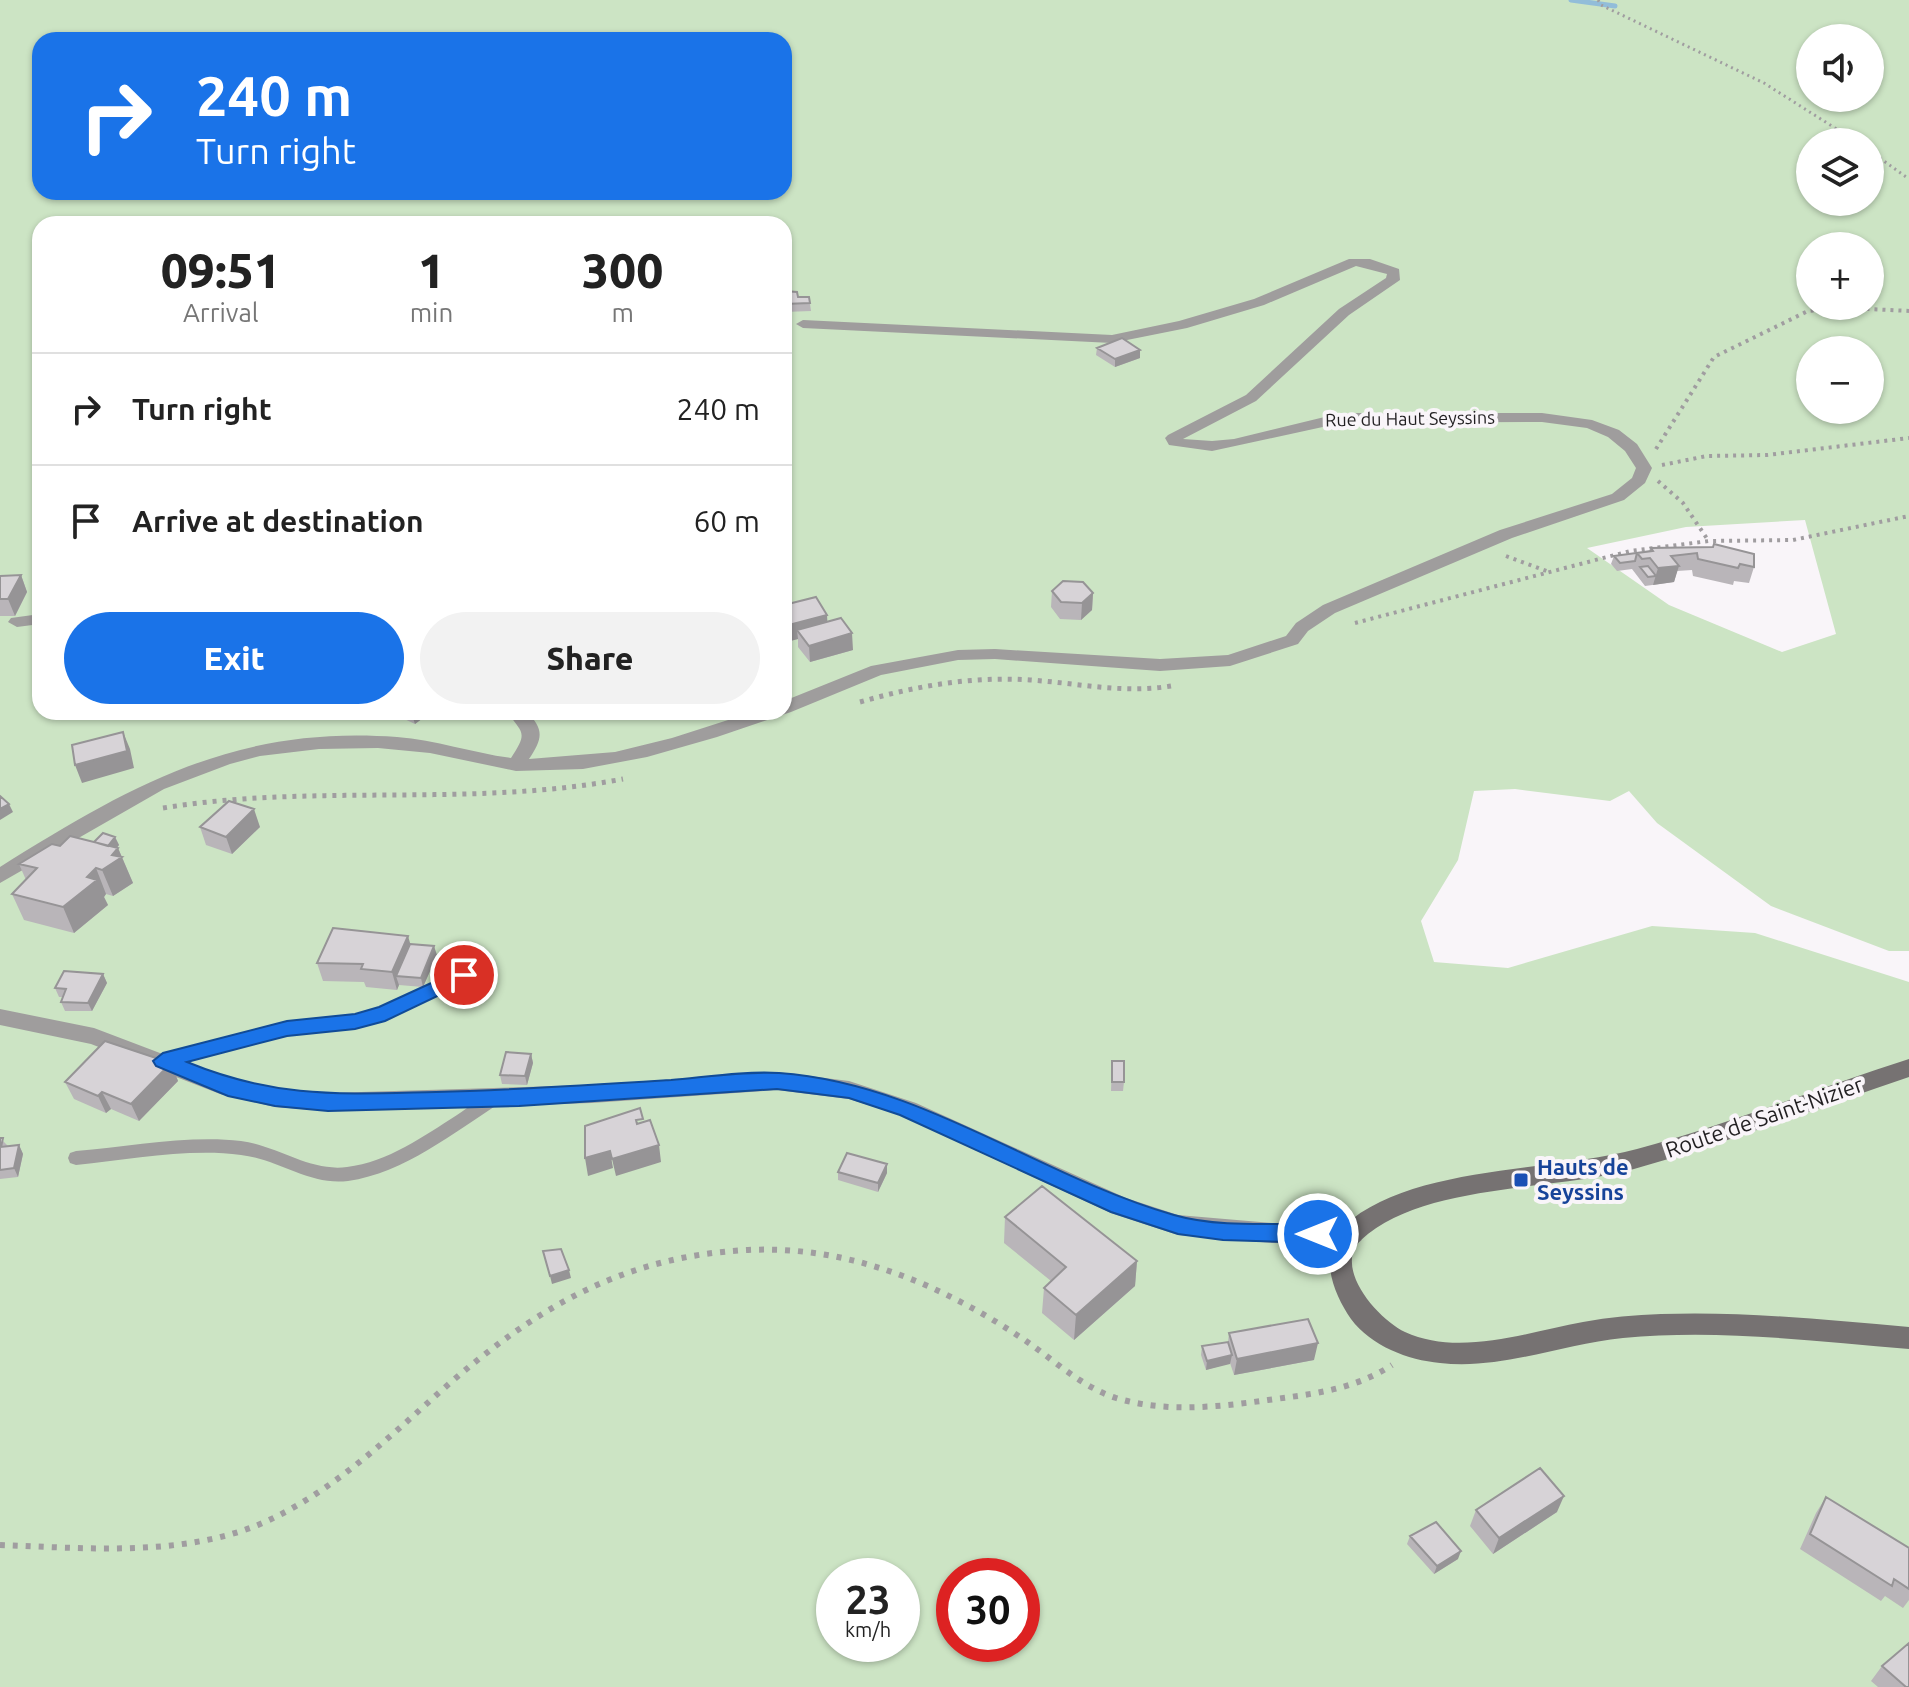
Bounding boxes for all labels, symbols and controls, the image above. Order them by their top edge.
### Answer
map controls [1796,24,1884,424]
button: sound [1796,24,1884,112]
icon: right [64,64,168,168]
text: 240 m [196,64,352,127]
button: layers [1796,128,1884,216]
text: Turn right [196,130,356,171]
button: + [1796,232,1884,320]
text: 09:51 [161,243,281,297]
text: 1 [418,243,445,297]
text: 300 [582,243,663,297]
text: Arrival [183,298,259,327]
text: min [410,298,453,327]
text: m [611,298,634,327]
button: − [1796,336,1884,424]
icon: right [64,387,108,431]
text: Turn right [132,392,272,426]
text: 240 m [676,392,760,426]
street label: Rue du Haut Seyssins [1325,407,1495,429]
icon: arrive [64,499,108,543]
text: Arrive at destination [132,504,424,538]
text: 60 m [693,504,760,538]
button: Exit [64,612,404,704]
button: Share [420,612,760,704]
pin [430,941,498,1009]
icon: arrive [442,953,486,997]
street label: Route de Saint-Nizier [1662,1071,1866,1162]
place label: Hauts de Seyssins [1537,1154,1629,1204]
marker: Hauts de Seyssins [1512,1171,1530,1189]
position arrow [1276,1192,1360,1276]
speed limit sign: 30 [936,1558,1040,1662]
text: 23 [845,1577,891,1622]
text: km/h [845,1618,891,1641]

